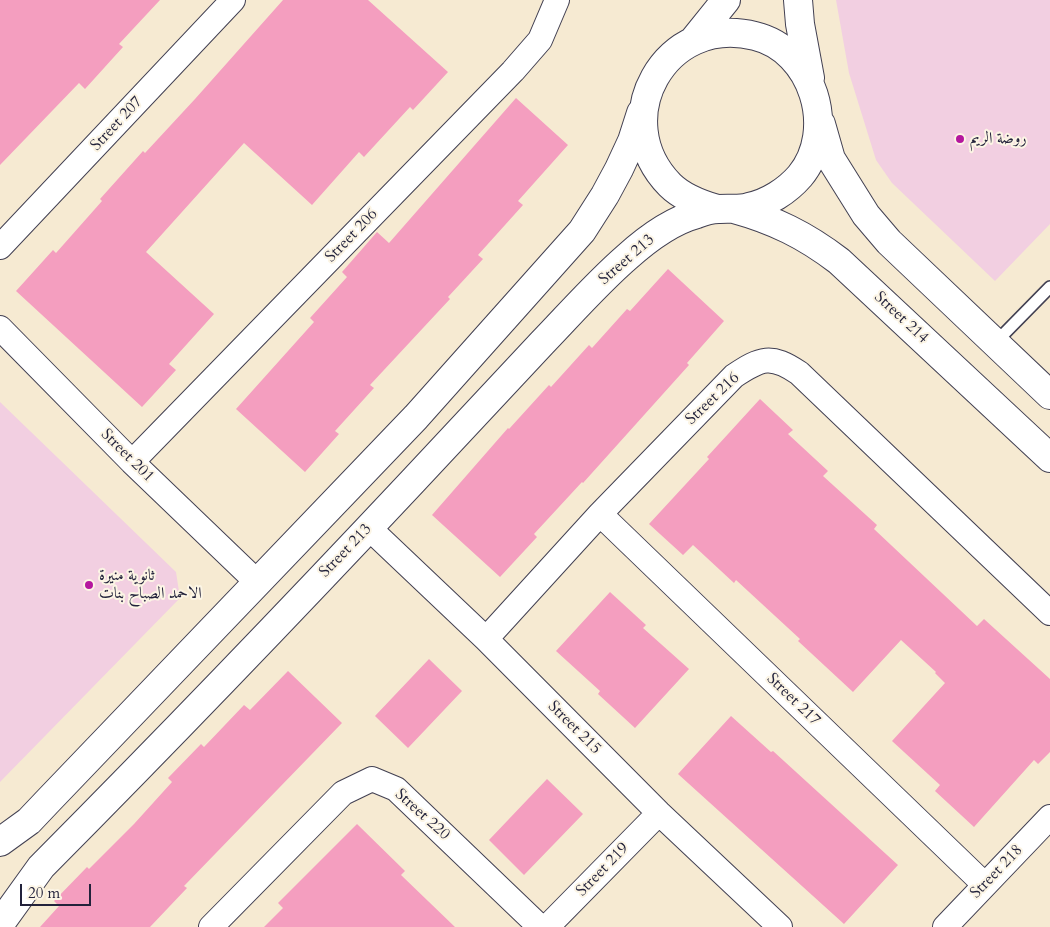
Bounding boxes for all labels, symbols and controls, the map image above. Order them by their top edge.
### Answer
street label: Street 207 [87,93,147,155]
place label: روضة الريم [970,129,1027,149]
marker: روضة الريم [954,133,966,145]
street label: Street 206 [322,205,382,267]
street label: Street 213 [595,231,659,289]
street label: Street 214 [870,288,932,348]
street label: Street 216 [682,369,744,429]
street label: Street 201 [96,425,158,487]
street label: Street 213 [316,520,376,582]
place label: ثانوية منيرة الاحمد الصباح بنات [99,566,202,604]
marker: ثانوية منيرة الاحمد الصباح بنات [83,579,95,591]
street label: Street 217 [762,670,824,730]
street label: Street 215 [543,697,605,759]
street label: Street 220 [391,785,453,845]
street label: Street 219 [573,839,633,901]
street label: Street 218 [967,841,1027,903]
scale bar [22,874,94,906]
text: 20 m [28,883,60,903]

